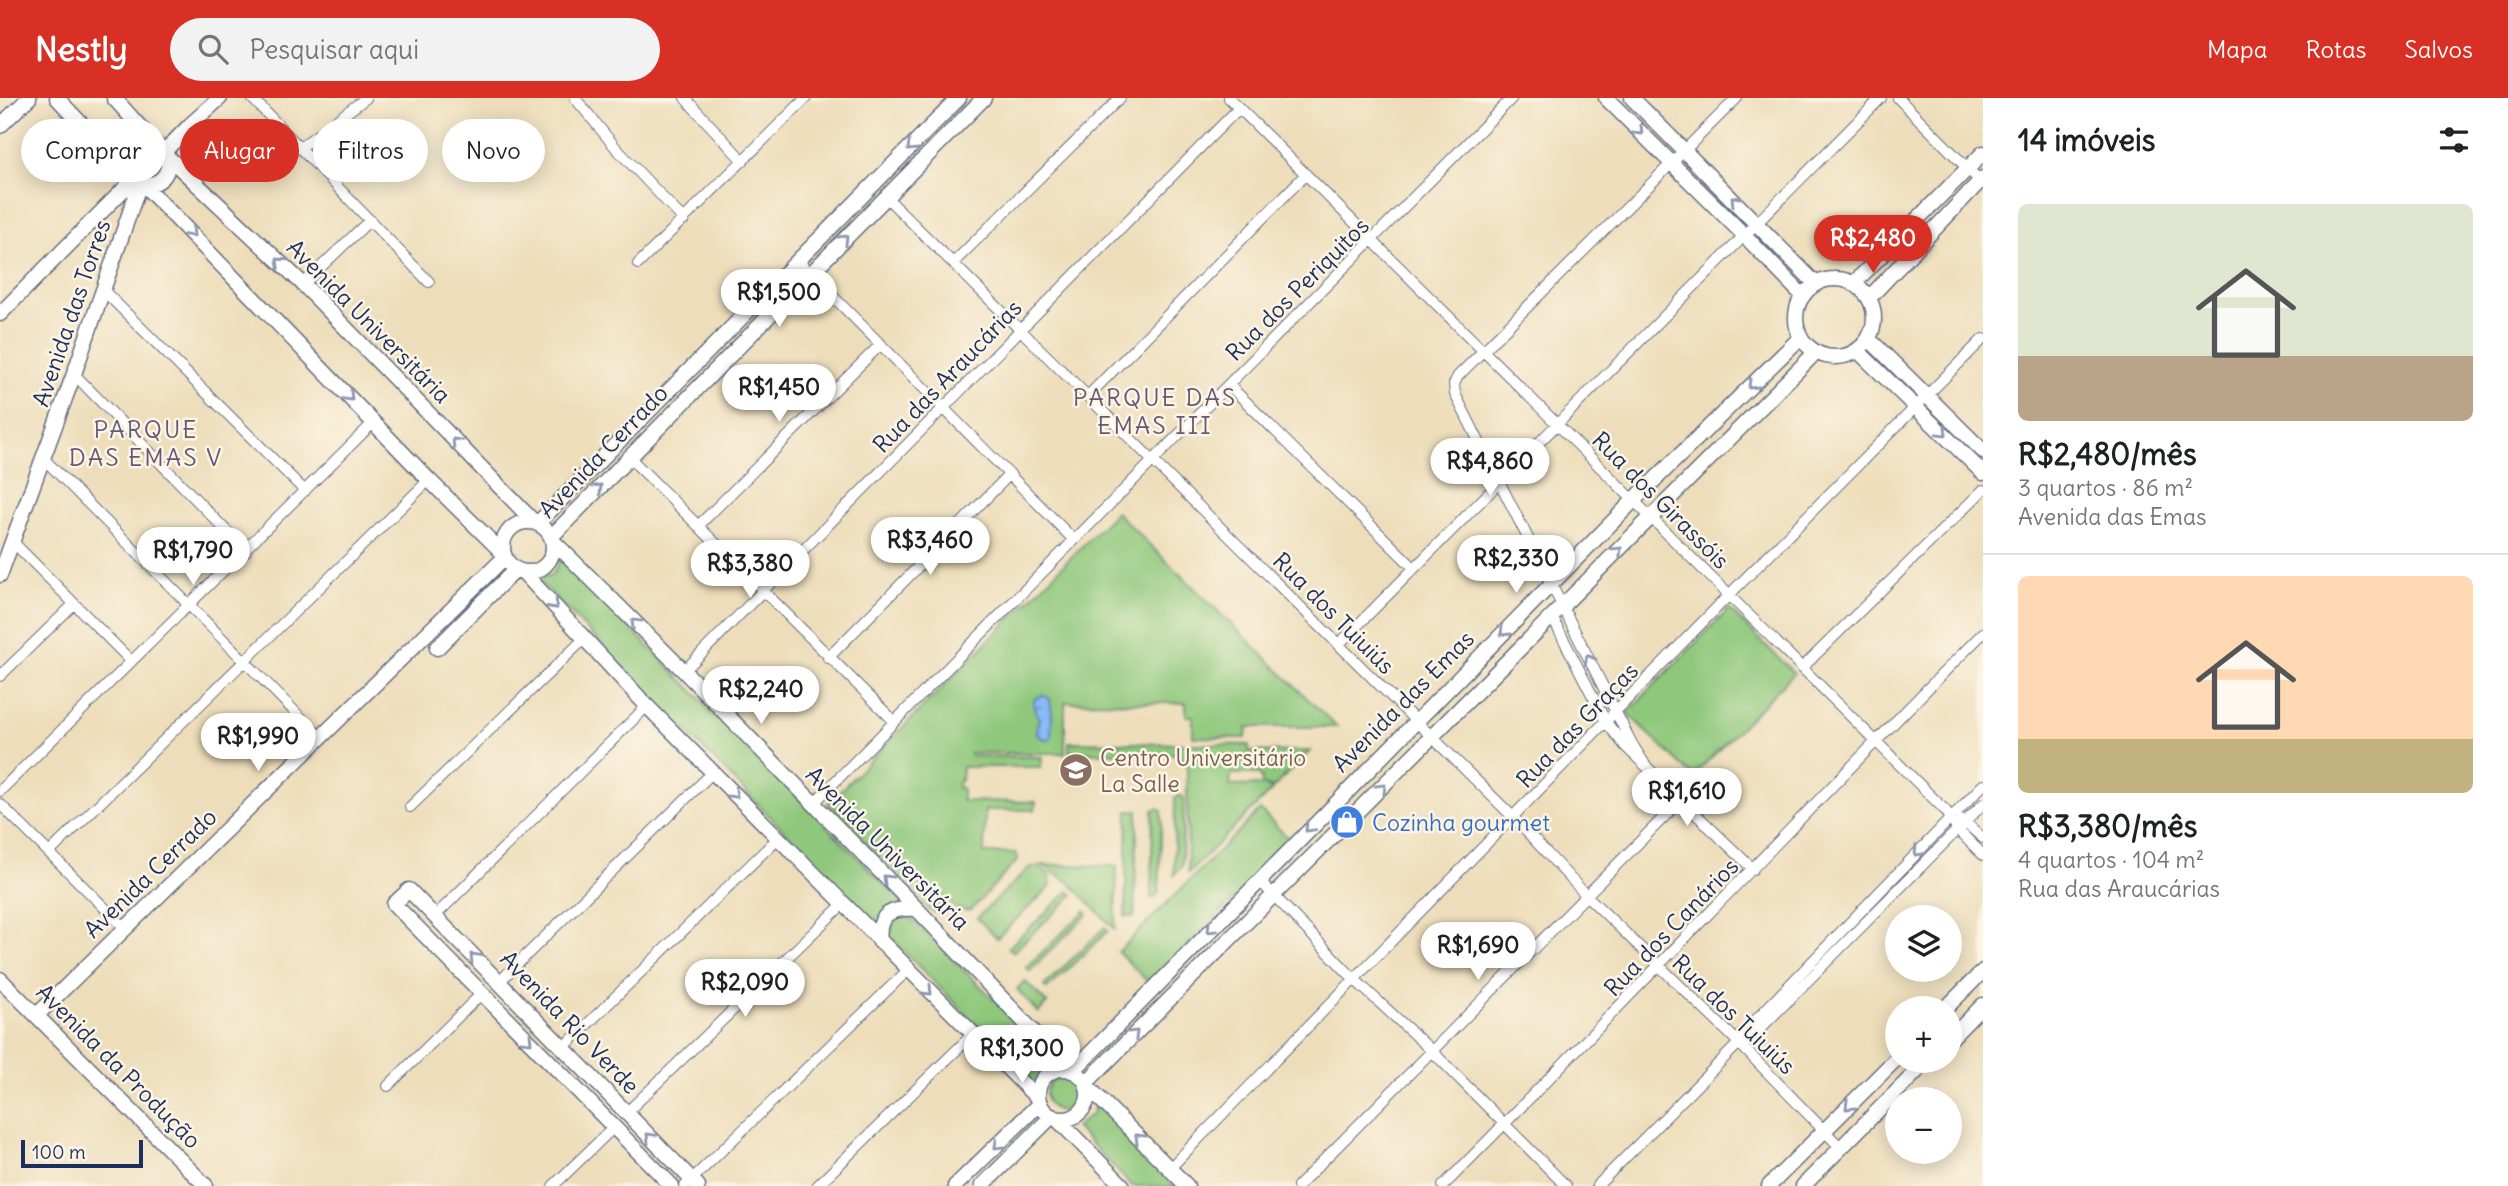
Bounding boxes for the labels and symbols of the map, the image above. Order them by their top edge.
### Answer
one-way arrow [1630,122,1643,135]
one-way arrow [906,138,919,151]
one-way arrow [1730,195,1743,208]
street label: Rua dos Periquitos [1219,211,1375,367]
street label: Avenida das Torres [25,216,117,410]
pin: R$2,480 [1808,216,1938,275]
one-way arrow [182,225,195,238]
street label: Avenida Universitária [281,233,457,409]
one-way arrow [836,235,848,247]
one-way arrow [275,258,288,270]
pin: R$1,500 [714,270,844,329]
street label: Rua das Araucárias [866,293,1028,459]
pin: R$1,450 [714,364,844,424]
one-way arrow [1747,376,1760,389]
street label: Avenida Cerrado [532,378,674,524]
district label: PARQUE DAS EMAS III [1073,382,1237,440]
one-way arrow [340,389,353,402]
district label: PARQUE DAS EMAS V [69,414,223,472]
one-way arrow [1934,424,1947,437]
street label: Rua dos Girassóis [1586,425,1736,575]
one-way arrow [452,437,465,450]
pin: R$4,860 [1425,438,1555,498]
one-way arrow [589,483,602,496]
pin: R$3,460 [865,518,995,577]
pin: R$1,790 [128,528,258,587]
pin: R$2,330 [1451,536,1581,595]
pin: R$3,380 [685,540,815,600]
street label: Rua dos Tuiuiús [1267,546,1401,680]
one-way arrow [1610,546,1623,559]
one-way arrow [545,597,558,610]
one-way arrow [631,619,643,631]
one-way arrow [1499,623,1512,636]
street label: Avenida das Emas [1326,624,1480,778]
one-way arrow [1584,653,1597,666]
street label: Rua das Graças [1510,656,1644,794]
pin: R$2,240 [696,666,826,726]
pin: R$1,990 [193,714,323,773]
place label: Centro Universitário La Salle [1100,743,1306,798]
school or university icon: Centro Universitário La Salle [1057,751,1095,789]
street label: Avenida Universitária [800,760,976,936]
pin: R$1,610 [1622,768,1752,828]
one-way arrow [1374,783,1387,796]
one-way arrow [726,785,739,798]
street label: Avenida Cerrado [77,802,223,944]
shop icon: Cozinha gourmet [1328,803,1366,841]
place label: Cozinha gourmet [1372,808,1550,837]
one-way arrow [1305,820,1318,833]
one-way arrow [1914,843,1927,856]
street label: Rua dos Canários [1598,852,1744,1002]
one-way arrow [882,874,895,887]
one-way arrow [1207,921,1220,934]
pin: R$1,690 [1413,922,1543,982]
street label: Avenida Rio Verde [494,944,646,1100]
street label: Rua dos Tuiuiús [1666,948,1802,1080]
one-way arrow [470,952,483,965]
pin: R$2,090 [680,960,810,1019]
street label: Avenida da Produção [31,978,207,1154]
one-way arrow [920,982,933,995]
pin: R$1,300 [957,1026,1087,1085]
one-way arrow [1125,1030,1138,1043]
one-way arrow [520,1032,533,1045]
one-way arrow [1844,1098,1857,1111]
one-way arrow [646,1132,659,1145]
one-way arrow [1134,1133,1147,1146]
one-way arrow [993,1136,1006,1149]
scale bar [21,1137,144,1169]

